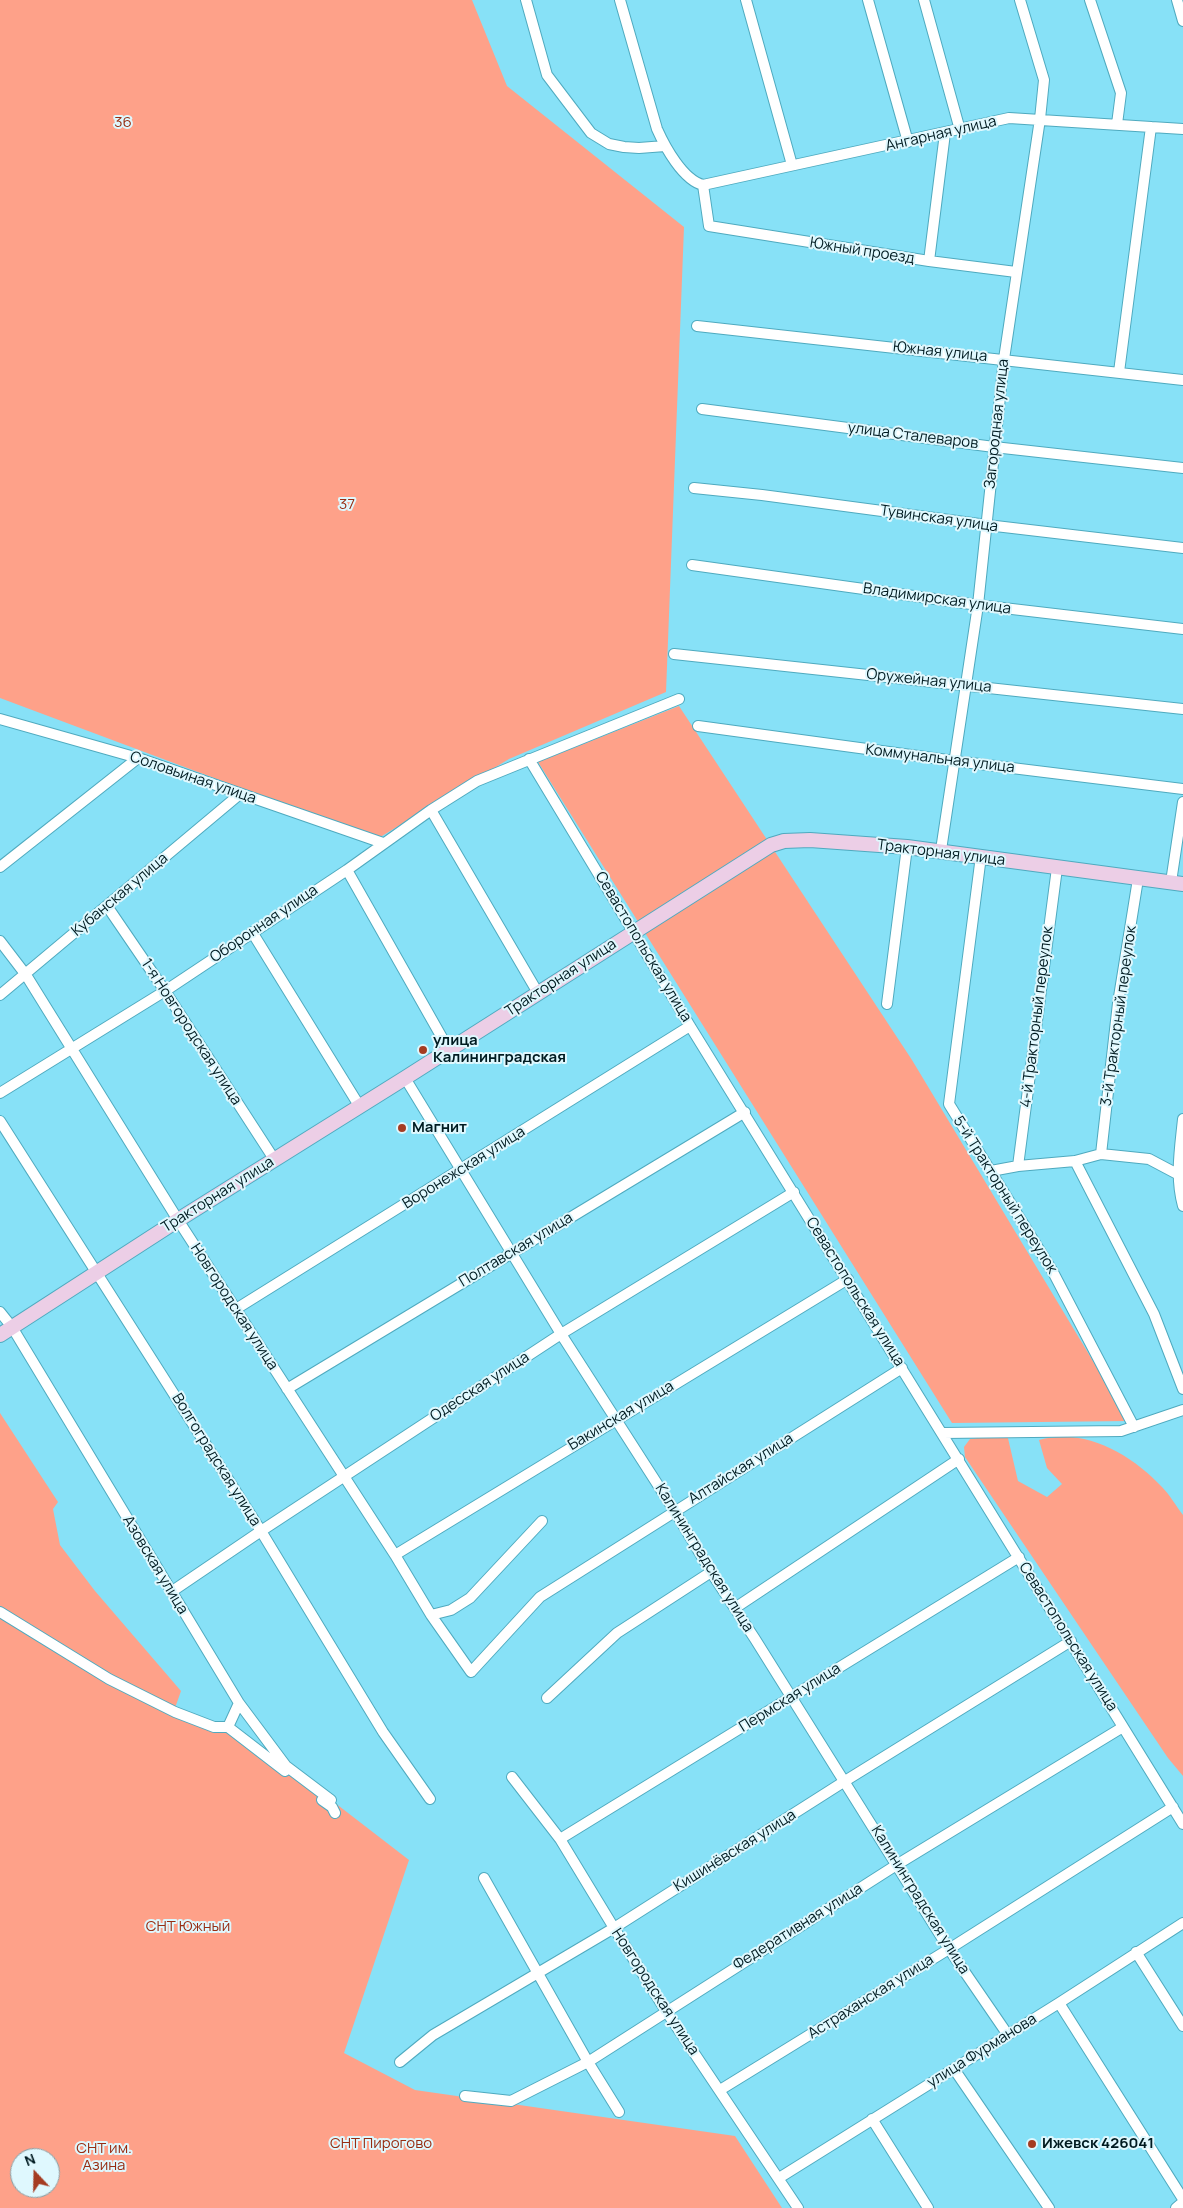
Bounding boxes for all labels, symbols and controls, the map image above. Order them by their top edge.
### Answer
street label: Ангарная улица [884,113,998,155]
park label: 36 [114,114,132,132]
street label: Южный проезд [808,234,916,268]
street label: Южная улица [892,338,988,366]
street label: Загородная улица [981,358,1013,490]
street label: улица Сталеваров [847,419,979,453]
park label: 37 [339,496,355,514]
street label: Тувинская улица [879,502,999,536]
street label: Владимирская улица [862,580,1012,618]
street label: Оружейная улица [866,665,992,697]
street label: Коммунальная улица [864,741,1016,777]
street label: Соловьиная улица [128,748,258,808]
street label: Тракторная улица [876,836,1006,870]
street label: Кубанская улица [68,850,172,940]
street label: Севастопольская улица [591,869,695,1025]
street label: Оборонная улица [207,881,321,967]
street label: 4-й Тракторный переулок [1017,925,1057,1109]
street label: 3-й Тракторный переулок [1097,925,1141,1107]
street label: Тракторная улица [502,935,620,1021]
street label: 1-я Новгородская улица [137,955,245,1109]
place label: улица Калининградская [433,1032,566,1067]
marker: улица Калининградская [417,1044,429,1056]
street label: 5-й Тракторный переулок [949,1113,1061,1277]
place label: Магнит [412,1119,467,1137]
marker: Магнит [396,1122,408,1134]
street label: Воронежская улица [399,1123,529,1213]
street label: Тракторная улица [159,1153,277,1237]
street label: Полтавская улица [456,1209,576,1291]
street label: Севастопольская улица [802,1214,908,1370]
street label: Новгородская улица [186,1240,282,1374]
street label: Одесская улица [427,1348,533,1426]
street label: Бакинская улица [565,1377,677,1455]
street label: Волгоградская улица [168,1390,264,1530]
street label: Алтайская улица [685,1430,797,1508]
street label: Калининградская улица [651,1480,757,1636]
street label: Азовская улица [119,1512,191,1618]
street label: Севастопольская улица [1015,1559,1121,1715]
street label: Пермская улица [736,1660,844,1736]
street label: Кишинёвская улица [671,1806,799,1896]
street label: Калининградская улица [867,1822,973,1978]
street label: Федеративная улица [730,1880,866,1974]
park label: СНТ Южный [146,1918,230,1936]
street label: Новгородская улица [607,1925,703,2059]
street label: Астраханская улица [805,1951,937,2043]
street label: улица Фурманова [924,2010,1040,2092]
park label: СНТ Пирогово [330,2135,432,2153]
place label: Ижевск 426041 [1042,2135,1154,2153]
marker: Ижевск 426041 [1026,2138,1038,2150]
park label: СНТ им. Азина [76,2140,132,2175]
north arrow [10,2148,60,2198]
text: N [22,2149,38,2170]

